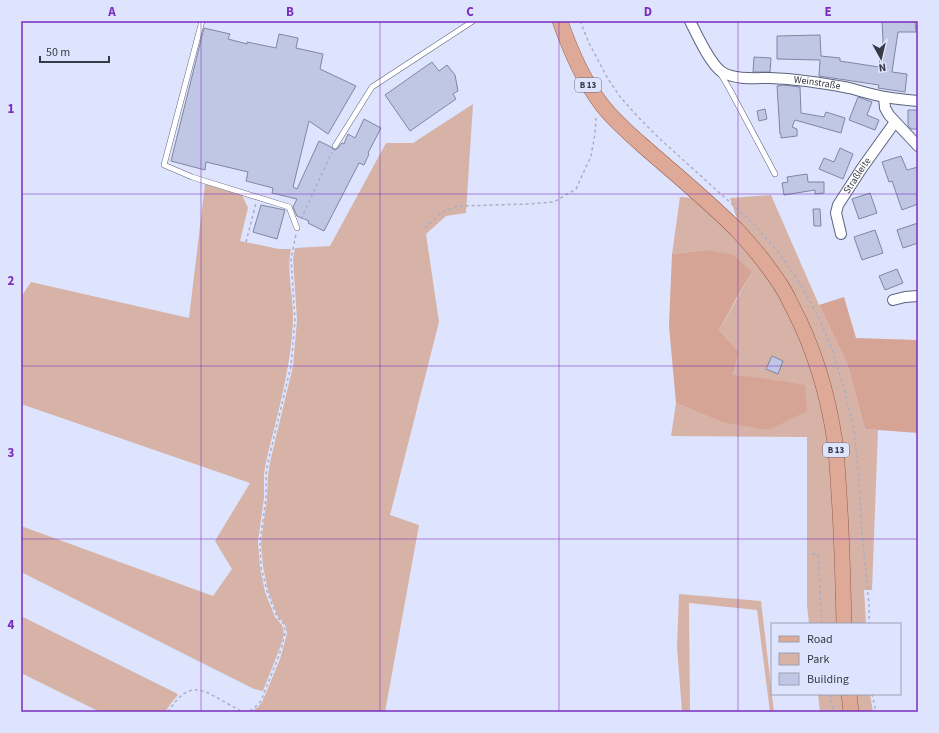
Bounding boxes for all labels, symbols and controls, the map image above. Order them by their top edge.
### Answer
text: A [107,3,116,21]
text: B [286,3,294,21]
text: C [466,3,474,21]
text: D [644,3,652,21]
text: E [824,3,832,21]
scale bar [40,38,109,64]
north arrow [861,38,901,78]
text: 50 m [46,44,70,61]
text: N [878,59,887,75]
street label: Weinstraße [793,73,842,93]
road number: B 13 [575,78,601,92]
text: 1 [8,100,15,118]
street label: Straßleite [840,155,874,196]
text: 2 [8,272,15,290]
road number: B 13 [823,443,849,457]
text: 3 [8,444,15,462]
text: 4 [8,616,15,634]
legend [771,623,901,695]
text: Road [807,631,833,648]
text: Park [807,651,829,668]
text: Building [807,671,849,688]

